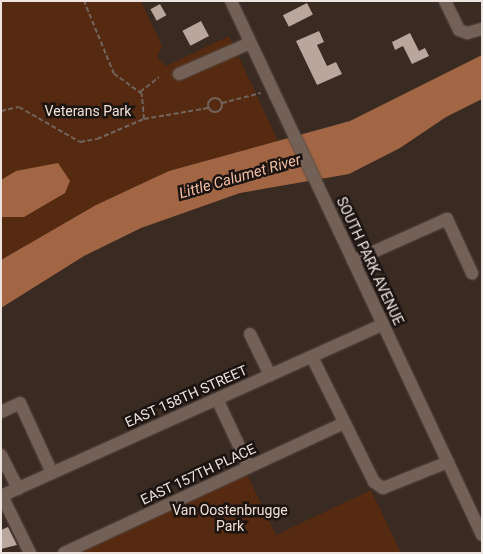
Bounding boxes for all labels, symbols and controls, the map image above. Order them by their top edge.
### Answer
park label: Veterans Park [45,103,131,119]
water label: Little Calumet River [177,151,303,203]
street label: SOUTH PARK AVENUE [333,194,407,328]
street label: EAST 158TH STREET [122,361,250,431]
street label: EAST 157TH PLACE [138,440,258,508]
park label: Van Oostenbrugge Park [172,502,288,534]

